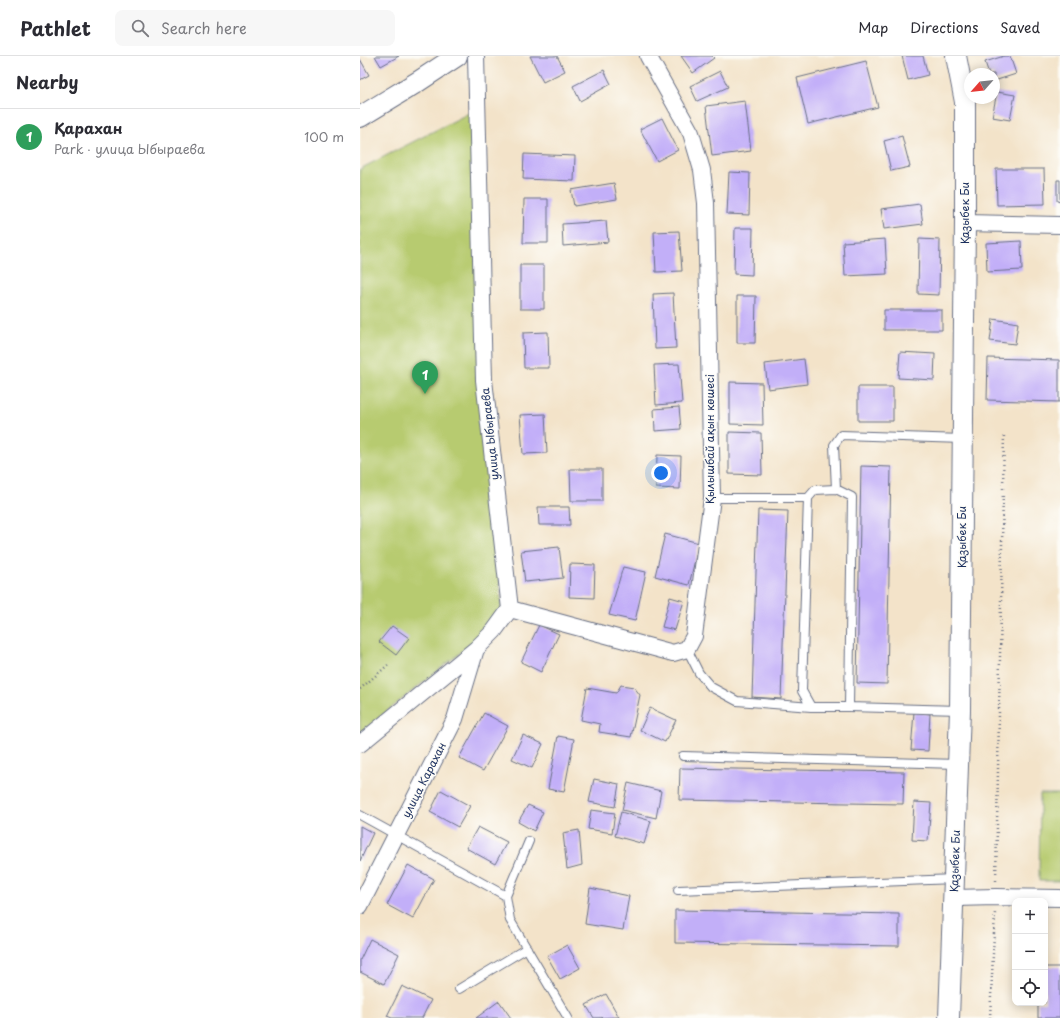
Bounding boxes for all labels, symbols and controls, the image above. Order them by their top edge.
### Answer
search box [115,10,395,46]
text: Pathlet [20,14,91,42]
text: Search here [161,16,247,39]
icon: search [129,17,151,39]
text: Map [858,17,888,38]
text: Directions [910,17,978,38]
text: Saved [1000,17,1040,38]
north arrow [964,68,1000,104]
text: Nearby [16,69,78,95]
text: Қарахан [54,116,123,139]
text: 1 [26,127,32,146]
text: 100 m [304,127,344,146]
text: Park · улица Ыбыраева [54,139,205,158]
street label: Қазыбек Би [956,182,973,244]
pin: 1 [412,361,438,394]
street label: Қылышбай ақын көшесі [701,374,718,504]
street label: улица Ыбыраева [476,387,503,481]
your location [651,463,671,483]
street label: Қазыбек Би [953,506,970,568]
street label: улица Карахан [397,739,450,821]
street label: Қазыбек Би [945,830,964,892]
map controls [1012,898,1048,1006]
button: + [1012,898,1048,934]
button: − [1012,934,1048,970]
button: locate [1012,970,1048,1006]

